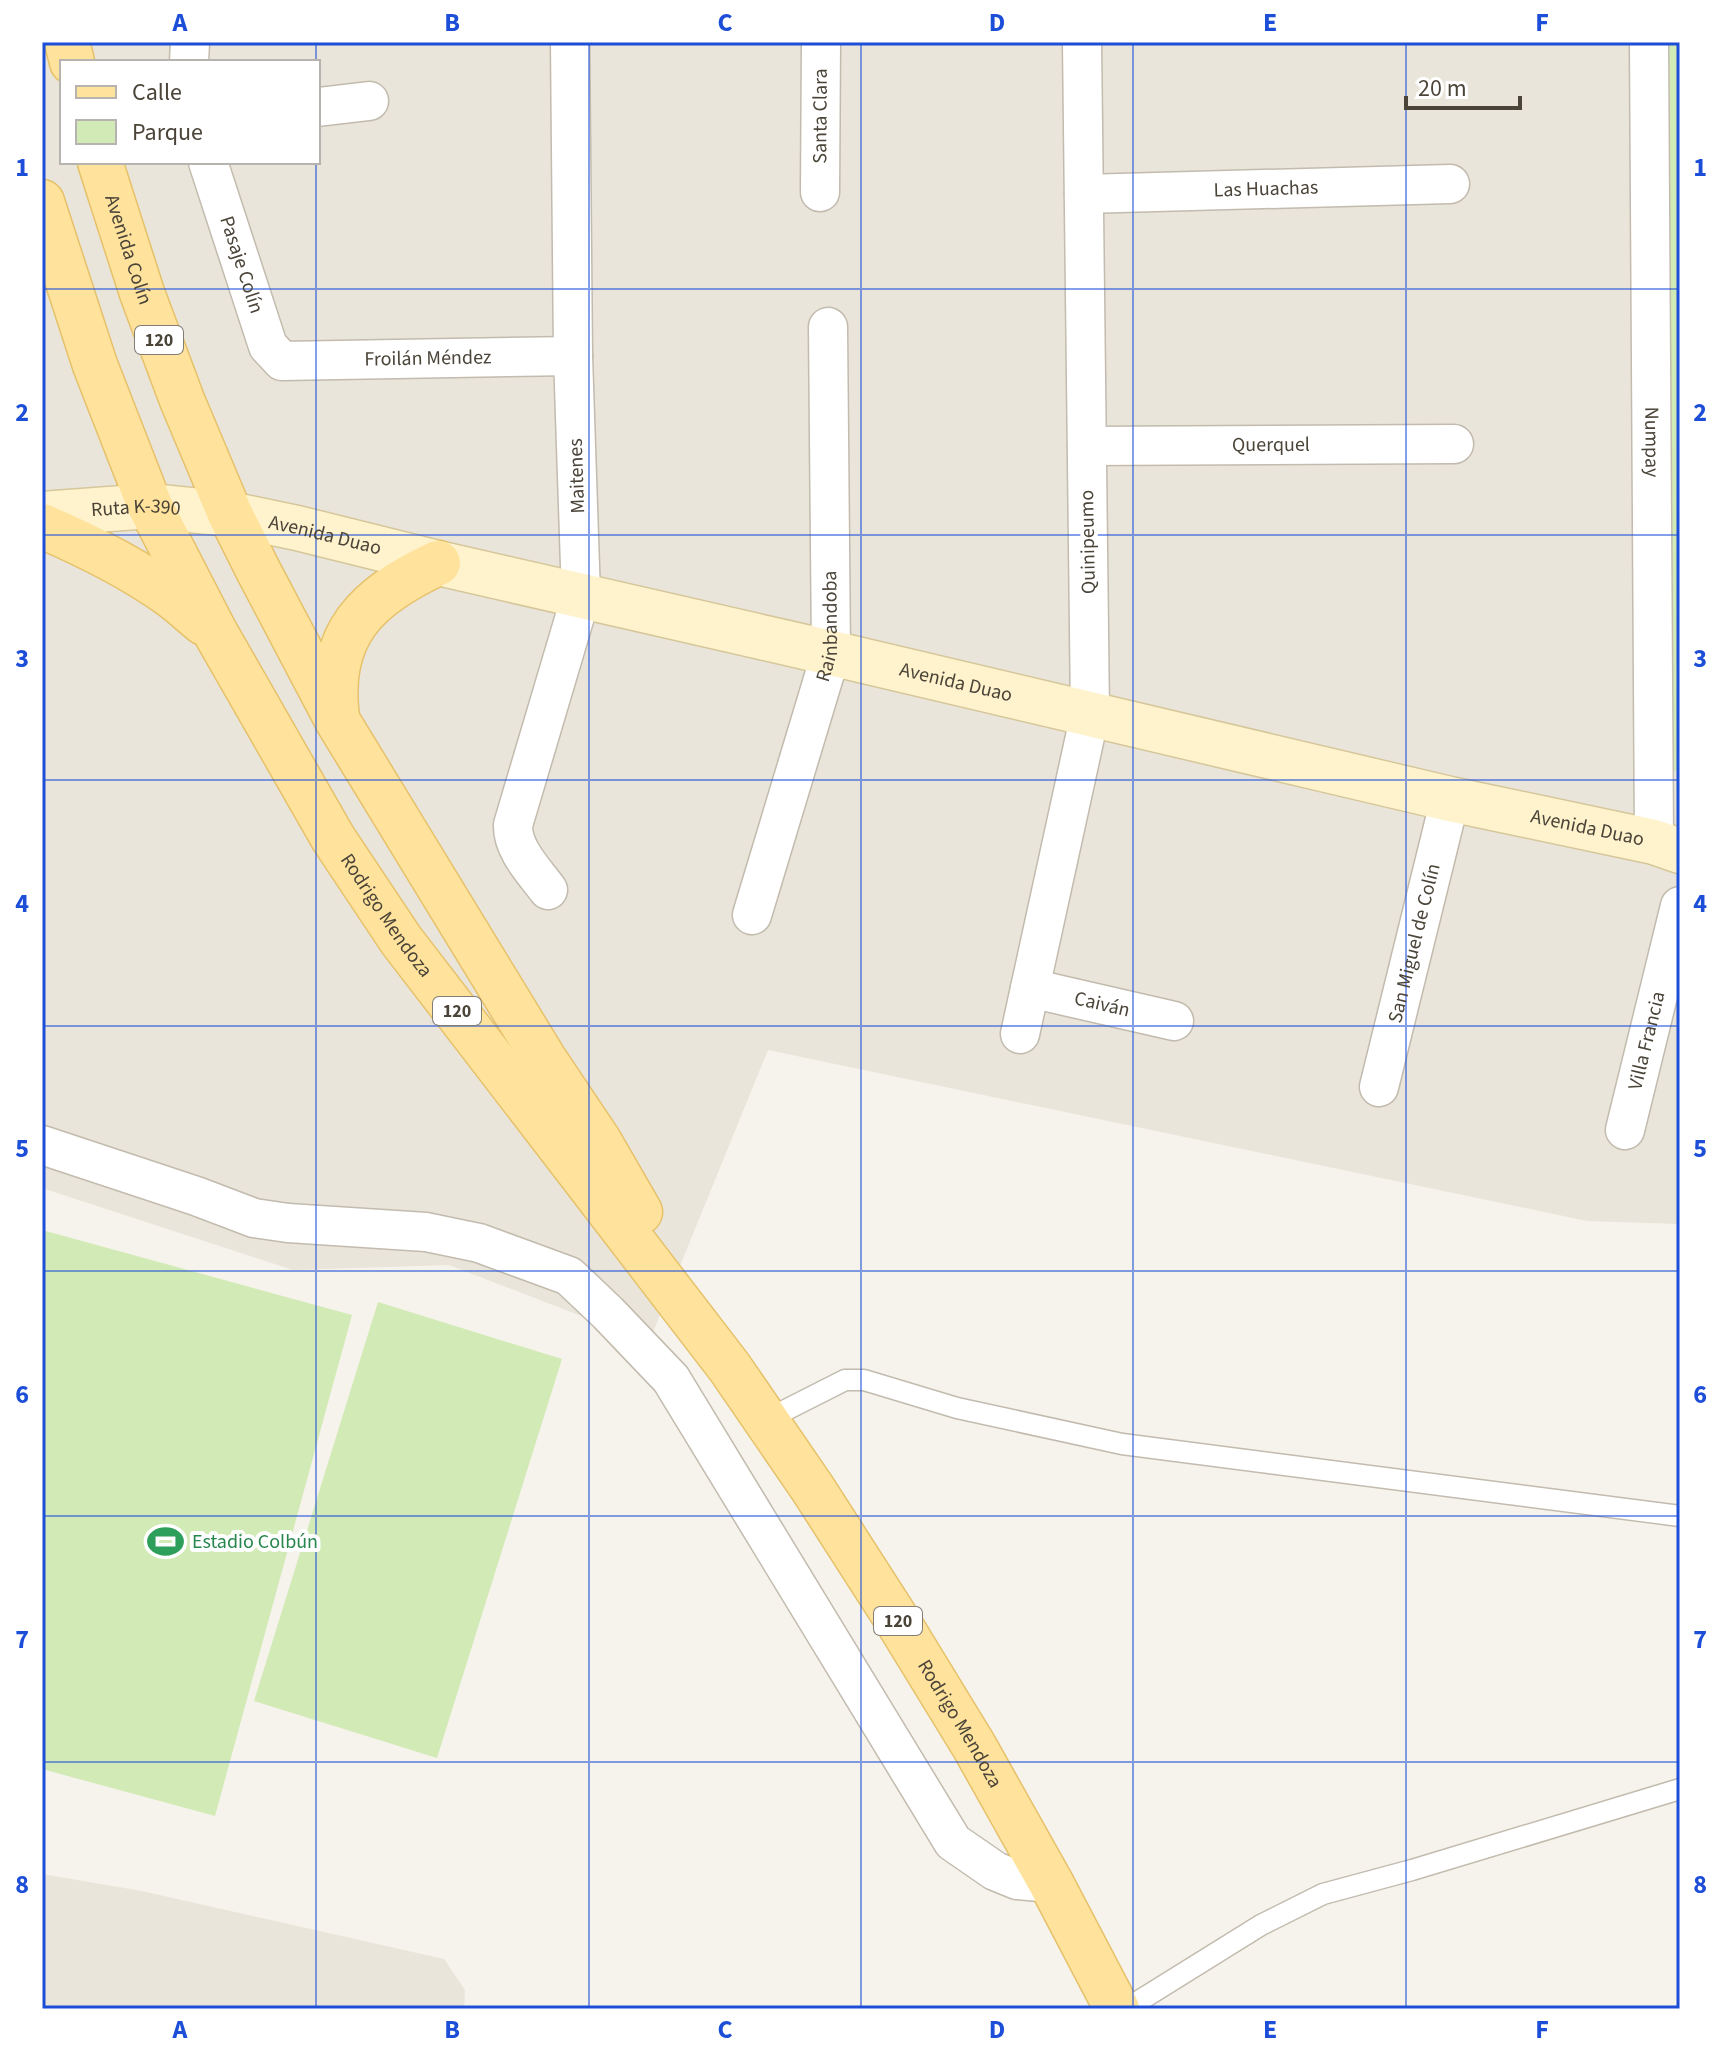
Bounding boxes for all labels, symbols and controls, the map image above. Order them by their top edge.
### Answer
text: A [172,4,189,41]
text: B [444,4,460,41]
text: C [717,4,733,41]
text: D [989,4,1005,41]
text: E [1263,4,1277,41]
text: F [1535,4,1549,41]
legend [60,60,320,164]
scale bar [1406,60,1520,110]
street label: Santa Clara [806,68,835,164]
text: 20 m [1418,71,1467,106]
text: Calle [132,75,182,110]
text: Parque [132,115,203,150]
text: 1 [15,149,29,186]
text: 1 [1693,149,1707,186]
street label: Las Huachas [1213,174,1319,204]
street label: Avenida Colín [97,191,159,309]
street label: Pasaje Colín [212,212,270,317]
road number: 120 [135,326,183,354]
street label: Froilán Méndez [364,343,492,374]
text: 2 [15,394,29,431]
text: 2 [1693,394,1707,431]
street label: Numpay [1637,407,1666,478]
street label: Querquel [1232,431,1310,459]
street label: Maitenes [562,438,592,514]
street label: Quinipeumo [1073,490,1103,594]
street label: Ruta K-390 [90,492,182,524]
street label: Avenida Duao [266,508,384,562]
street label: Rainbandoba [809,571,845,685]
text: 3 [15,640,29,677]
text: 3 [1693,640,1707,677]
street label: Avenida Duao [897,656,1015,709]
street label: Avenida Duao [1528,802,1647,854]
street label: Rodrigo Mendoza [333,848,439,983]
street label: San Miguel de Colín [1381,861,1448,1026]
text: 4 [15,885,29,922]
text: 4 [1693,885,1707,922]
street label: Caiván [1071,985,1133,1024]
street label: Villa Francia [1621,988,1673,1093]
road number: 120 [433,997,481,1025]
text: 5 [15,1130,29,1167]
text: 5 [1693,1130,1707,1167]
text: 6 [15,1376,29,1413]
text: 6 [1693,1376,1707,1413]
sports icon: Estadio Colbún [147,1523,185,1561]
place label: Estadio Colbún [192,1528,318,1556]
road number: 120 [874,1607,922,1635]
text: 7 [15,1621,29,1658]
text: 7 [1693,1621,1707,1658]
street label: Rodrigo Mendoza [910,1654,1009,1793]
text: 8 [15,1866,29,1903]
text: 8 [1693,1866,1707,1903]
text: A [172,2011,189,2048]
text: B [444,2011,460,2048]
text: C [717,2011,733,2048]
text: D [989,2011,1005,2048]
text: E [1263,2011,1277,2048]
text: F [1535,2011,1549,2048]

